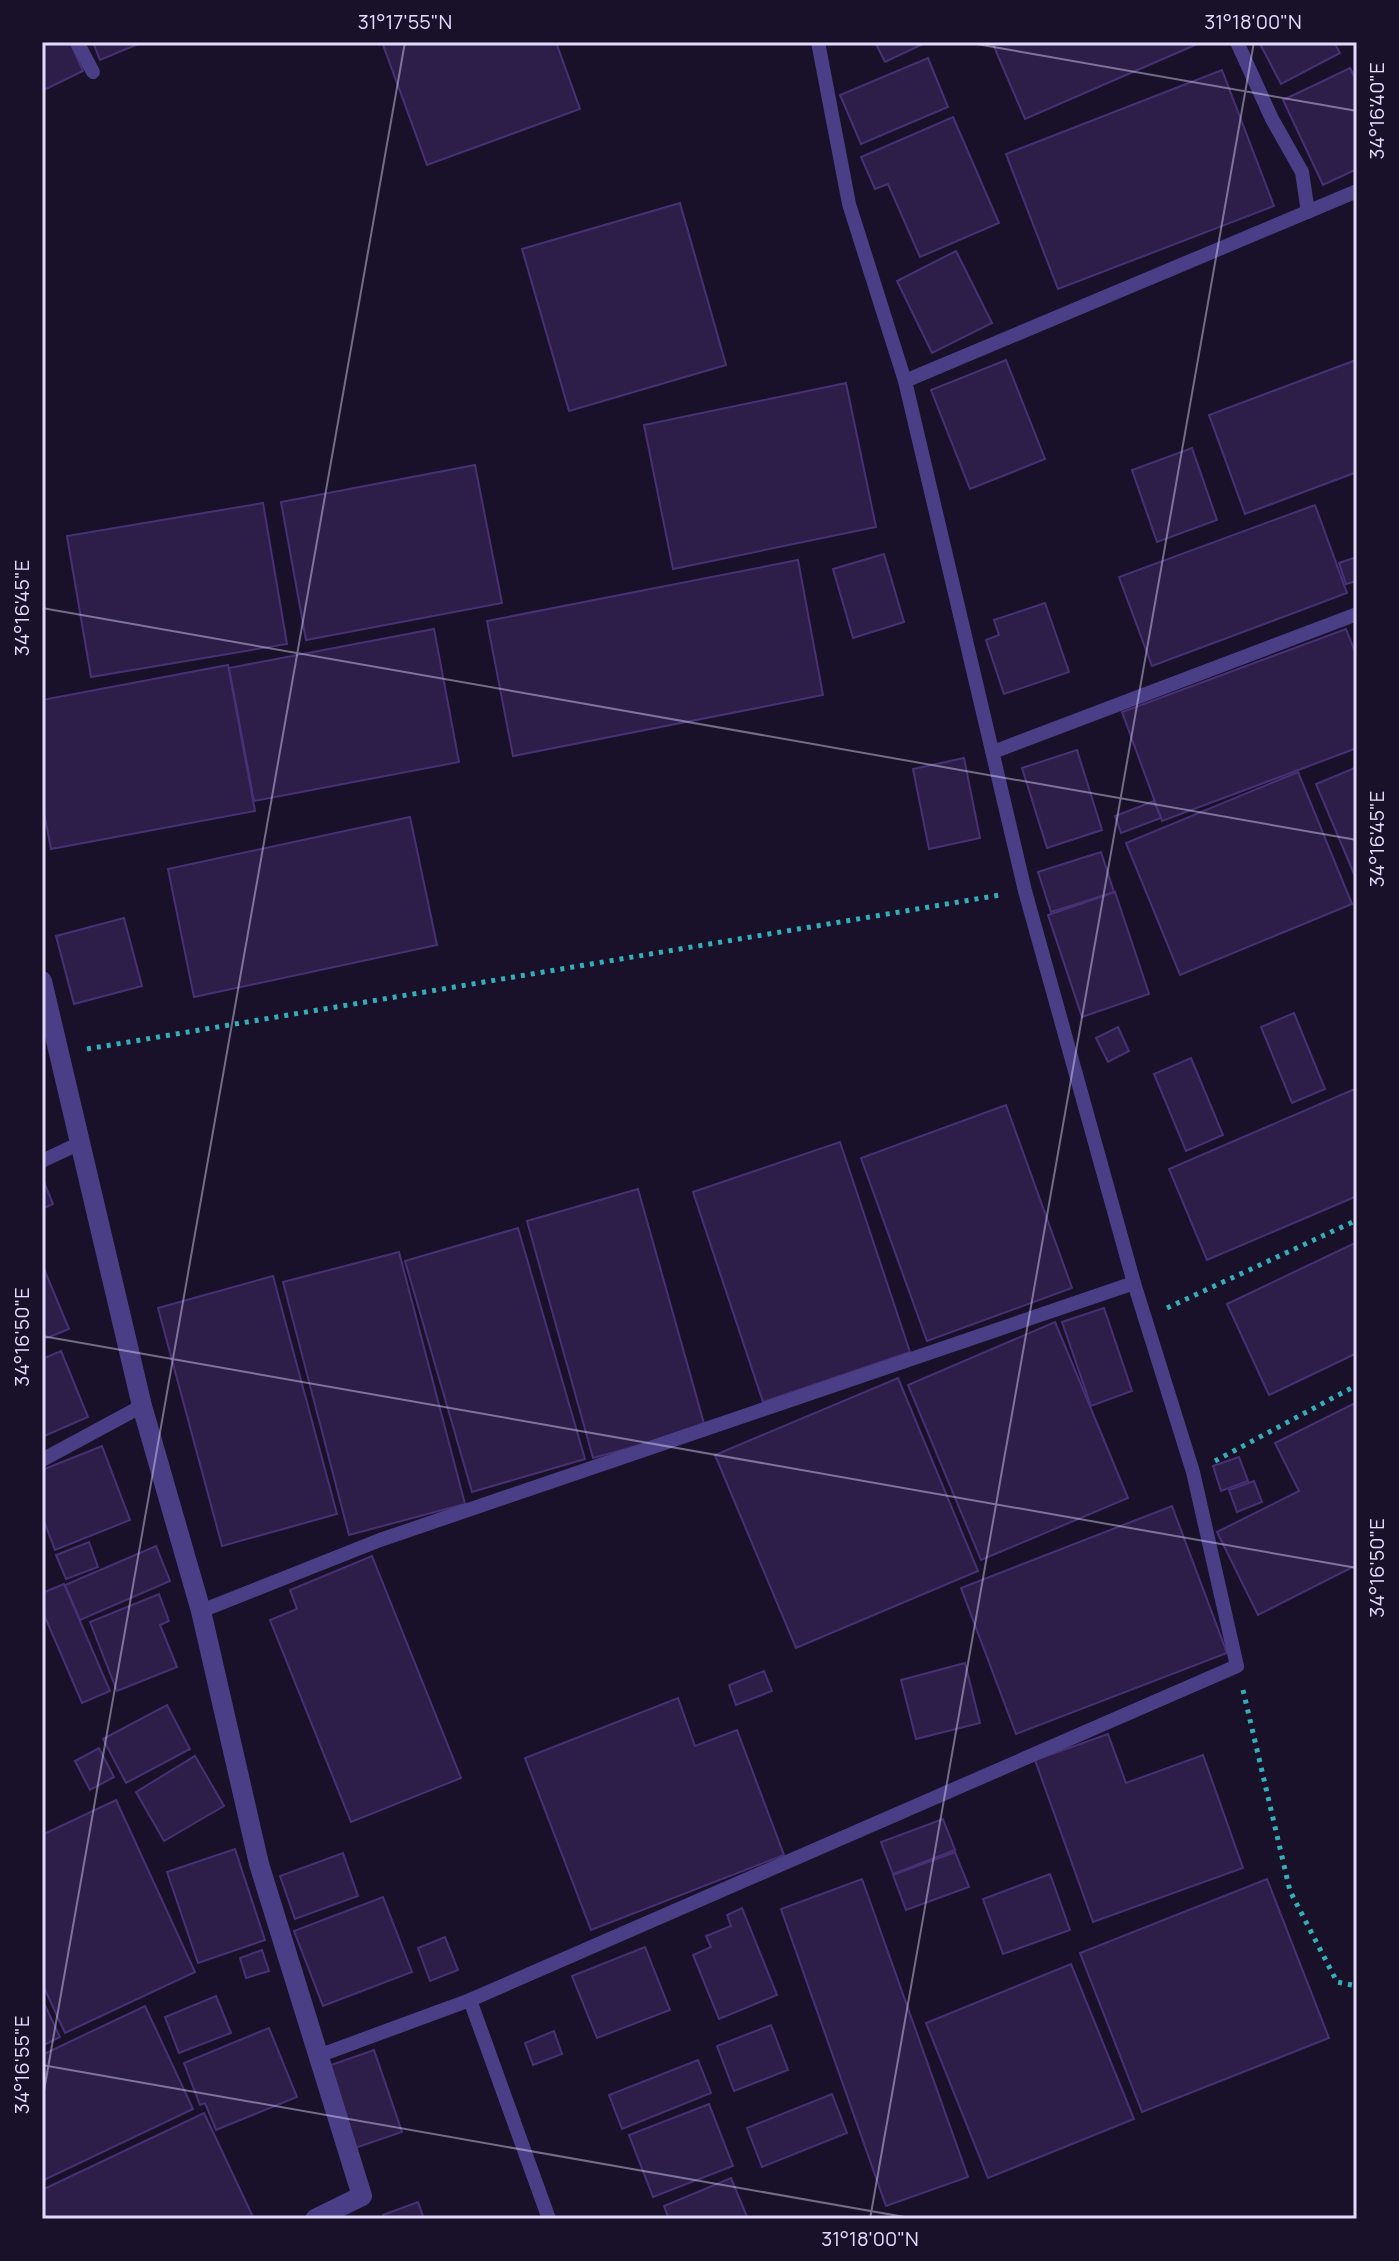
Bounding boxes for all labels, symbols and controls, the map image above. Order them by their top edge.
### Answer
text: 31°17'55"N [358,8,452,35]
text: 31°18'00"N [1204,8,1302,35]
text: 34°16'40"E [1363,62,1390,160]
text: 34°16'45"E [8,560,35,656]
text: 34°16'45"E [1363,791,1390,887]
text: 34°16'50"E [8,1287,35,1387]
text: 34°16'50"E [1363,1518,1390,1618]
text: 34°16'55"E [8,2016,35,2114]
text: 31°18'00"N [821,2225,919,2252]

